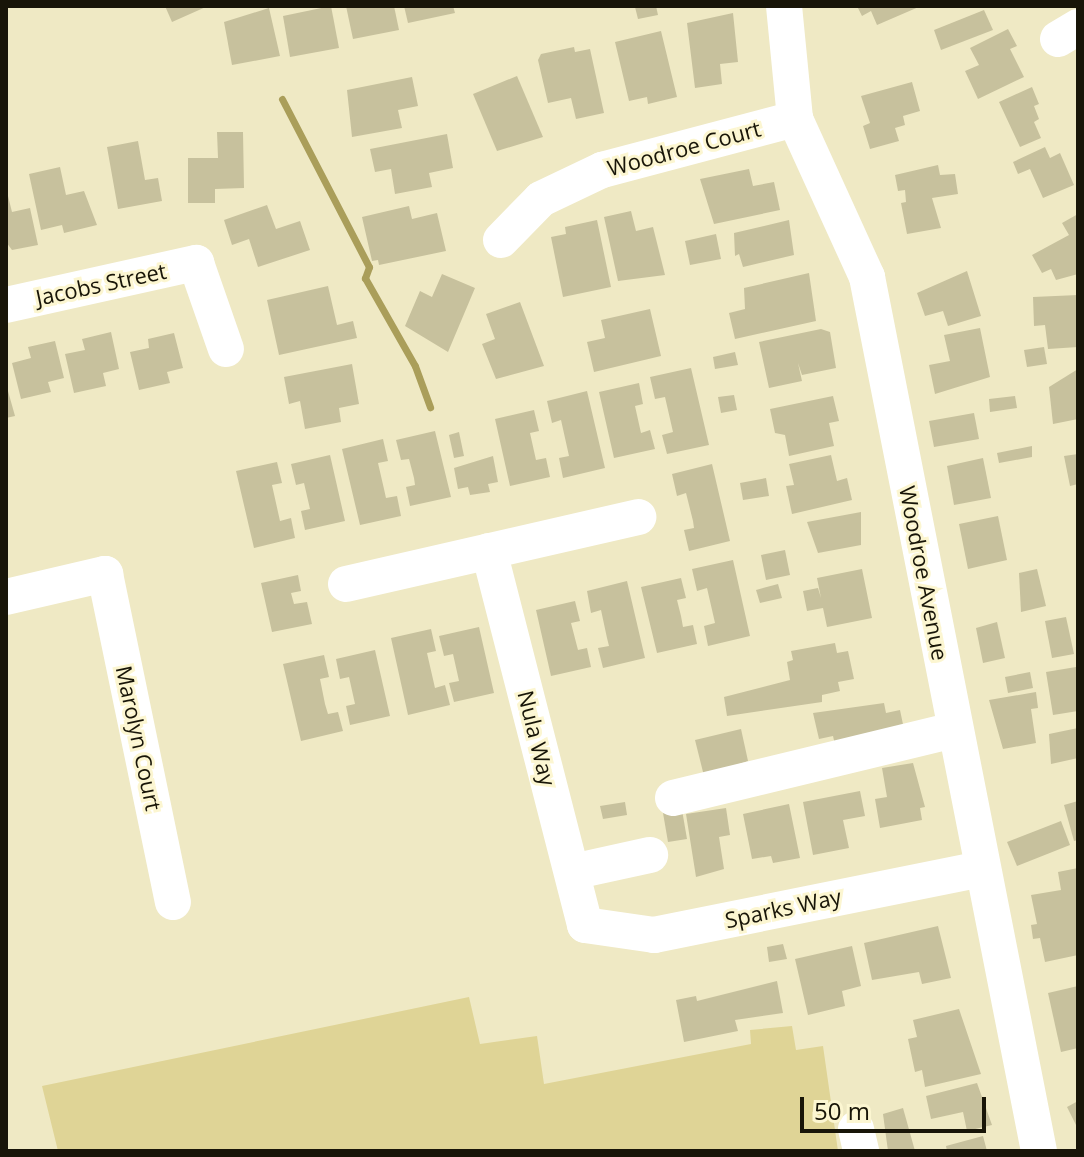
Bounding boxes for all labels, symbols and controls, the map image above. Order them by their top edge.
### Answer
street label: Woodroe Court [604,115,764,181]
street label: Jacobs Street [33,257,169,311]
street label: Woodroe Avenue [894,484,954,662]
street label: Marolyn Court [111,663,167,813]
street label: Nula Way [512,688,562,788]
street label: Sparks Way [723,883,843,933]
scale bar [804,1081,990,1131]
text: 50 m [814,1094,870,1127]

